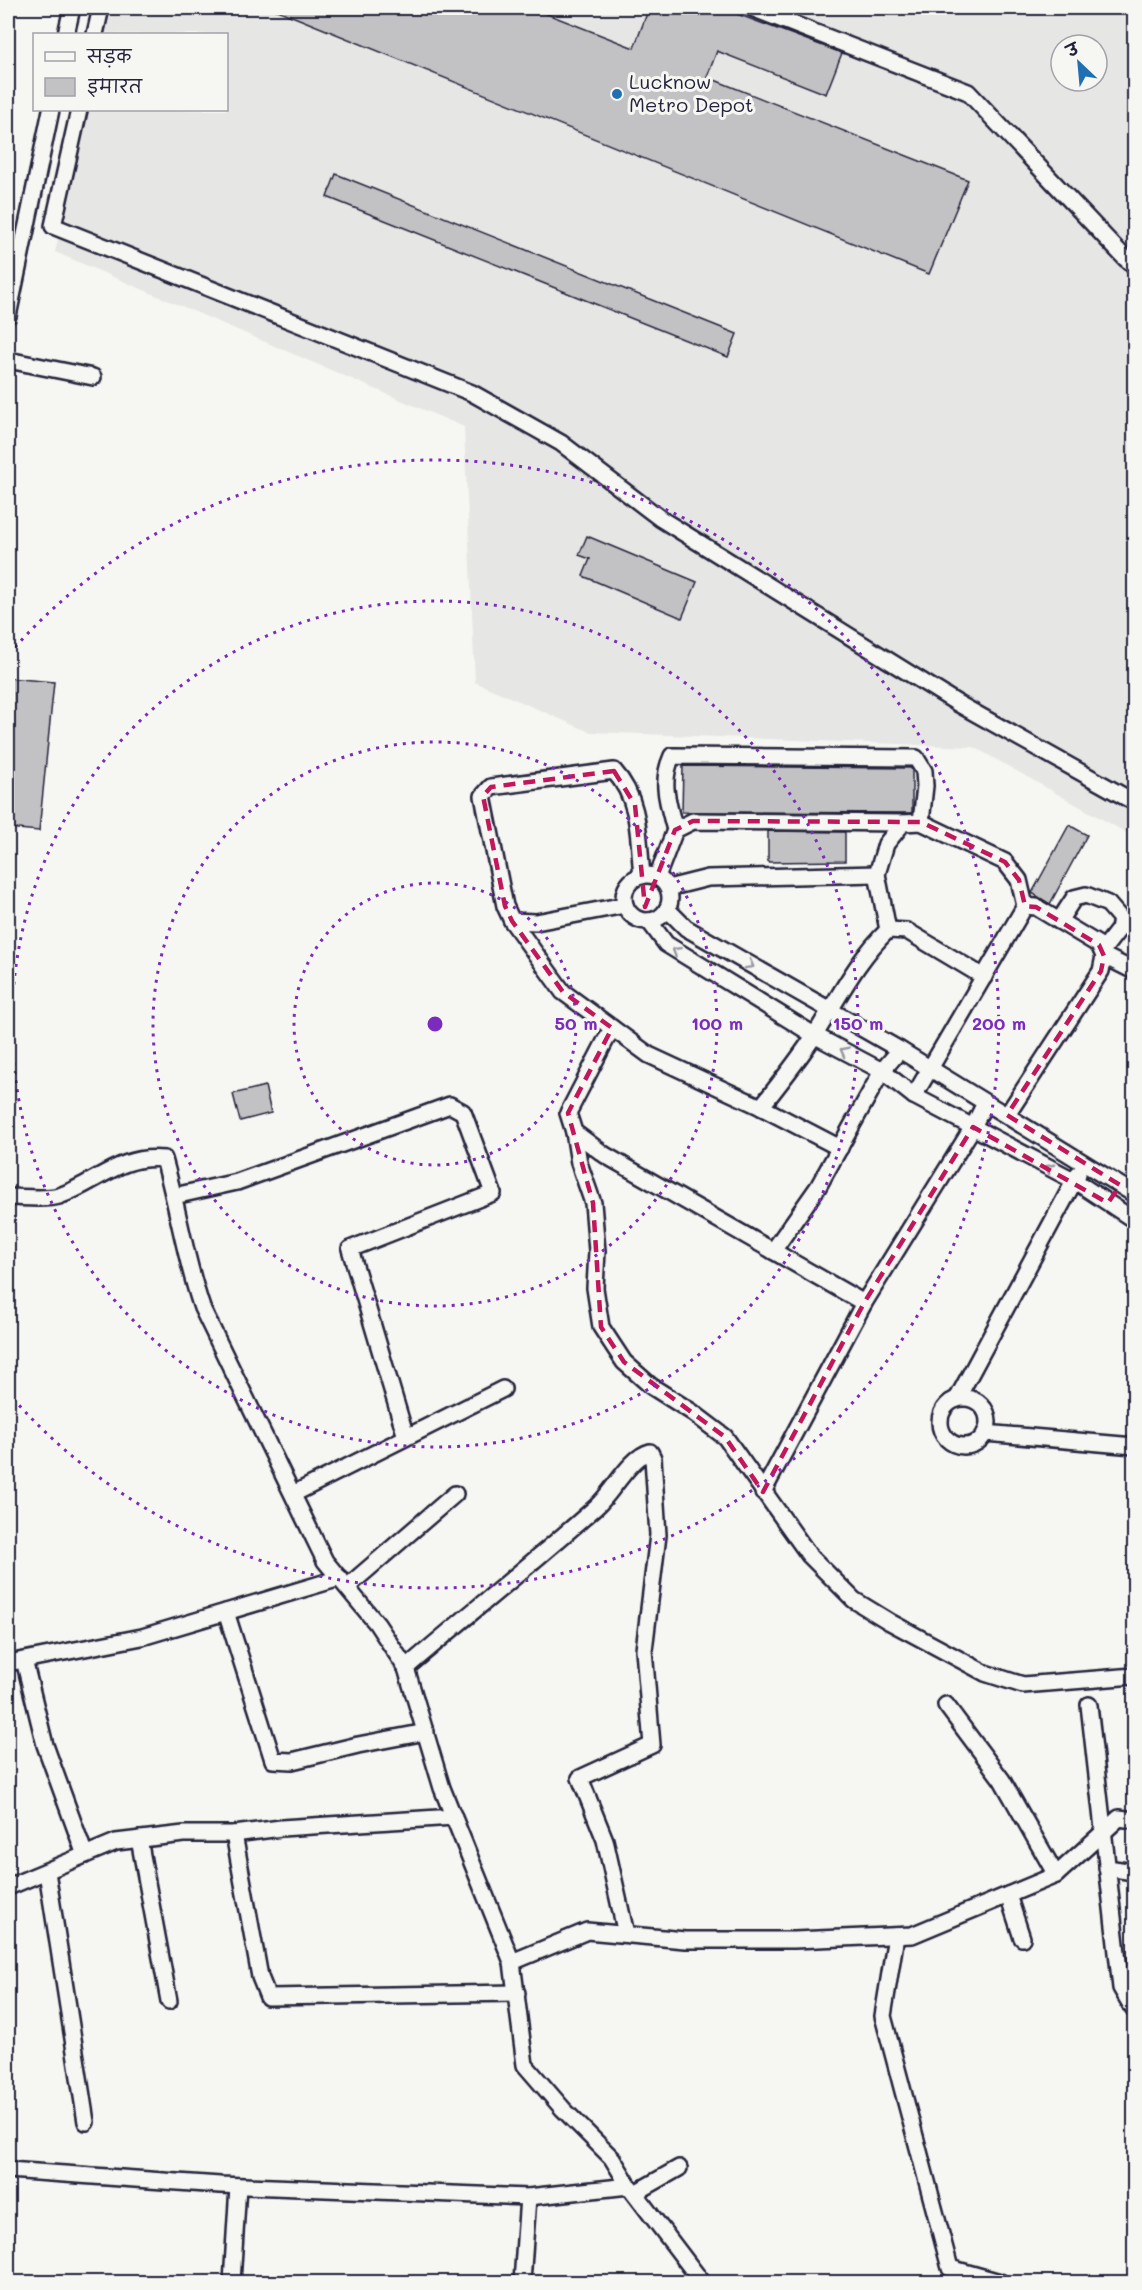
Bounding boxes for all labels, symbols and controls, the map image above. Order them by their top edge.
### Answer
legend [33,33,228,111]
north arrow [1049,33,1109,93]
text: उ [1061,37,1083,62]
text: सड़क [86,44,132,68]
place label: Lucknow Metro Depot [629,68,754,117]
text: इमारत [87,74,143,98]
marker: Lucknow Metro Depot [610,87,624,101]
one-way arrow [672,946,682,958]
one-way arrow [744,957,754,969]
text: 50 m [555,1011,597,1035]
text: 100 m [691,1011,743,1035]
text: 150 m [833,1011,883,1035]
text: 200 m [972,1011,1026,1035]
centre of rings [425,1014,445,1034]
one-way arrow [839,1047,850,1058]
one-way arrow [1044,1163,1055,1175]

